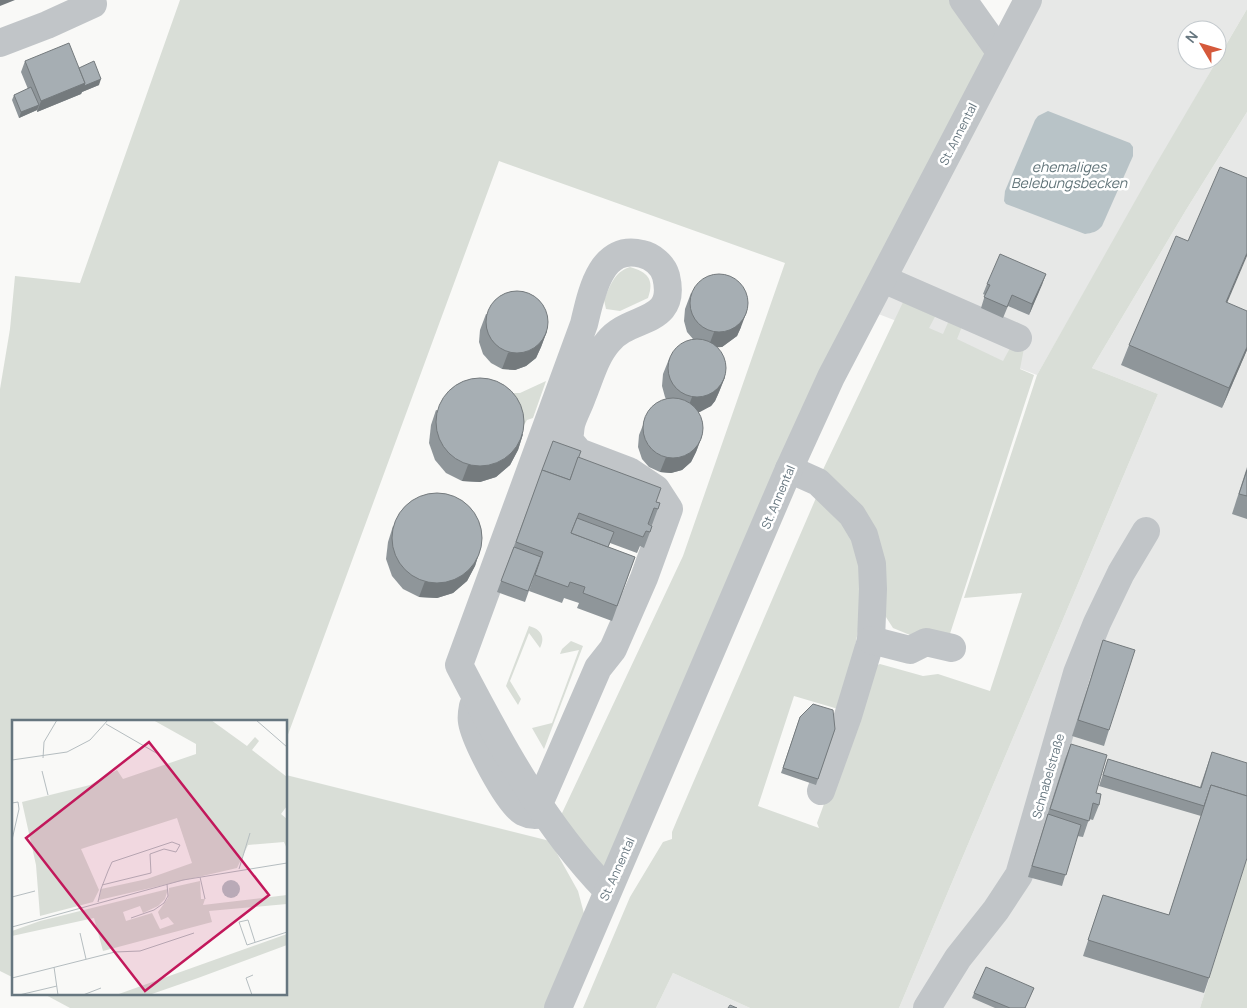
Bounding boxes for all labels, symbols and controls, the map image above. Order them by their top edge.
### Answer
north arrow [1177,20,1227,70]
text: N [1181,27,1202,47]
street label: St. Annental [935,100,981,168]
water label: ehemaliges Belebungsbecken [1011,157,1128,192]
street label: St. Annental [757,463,799,531]
inset map [12,720,288,996]
street label: Schnabelstraße [1028,731,1068,821]
street label: St. Annental [595,835,639,903]

